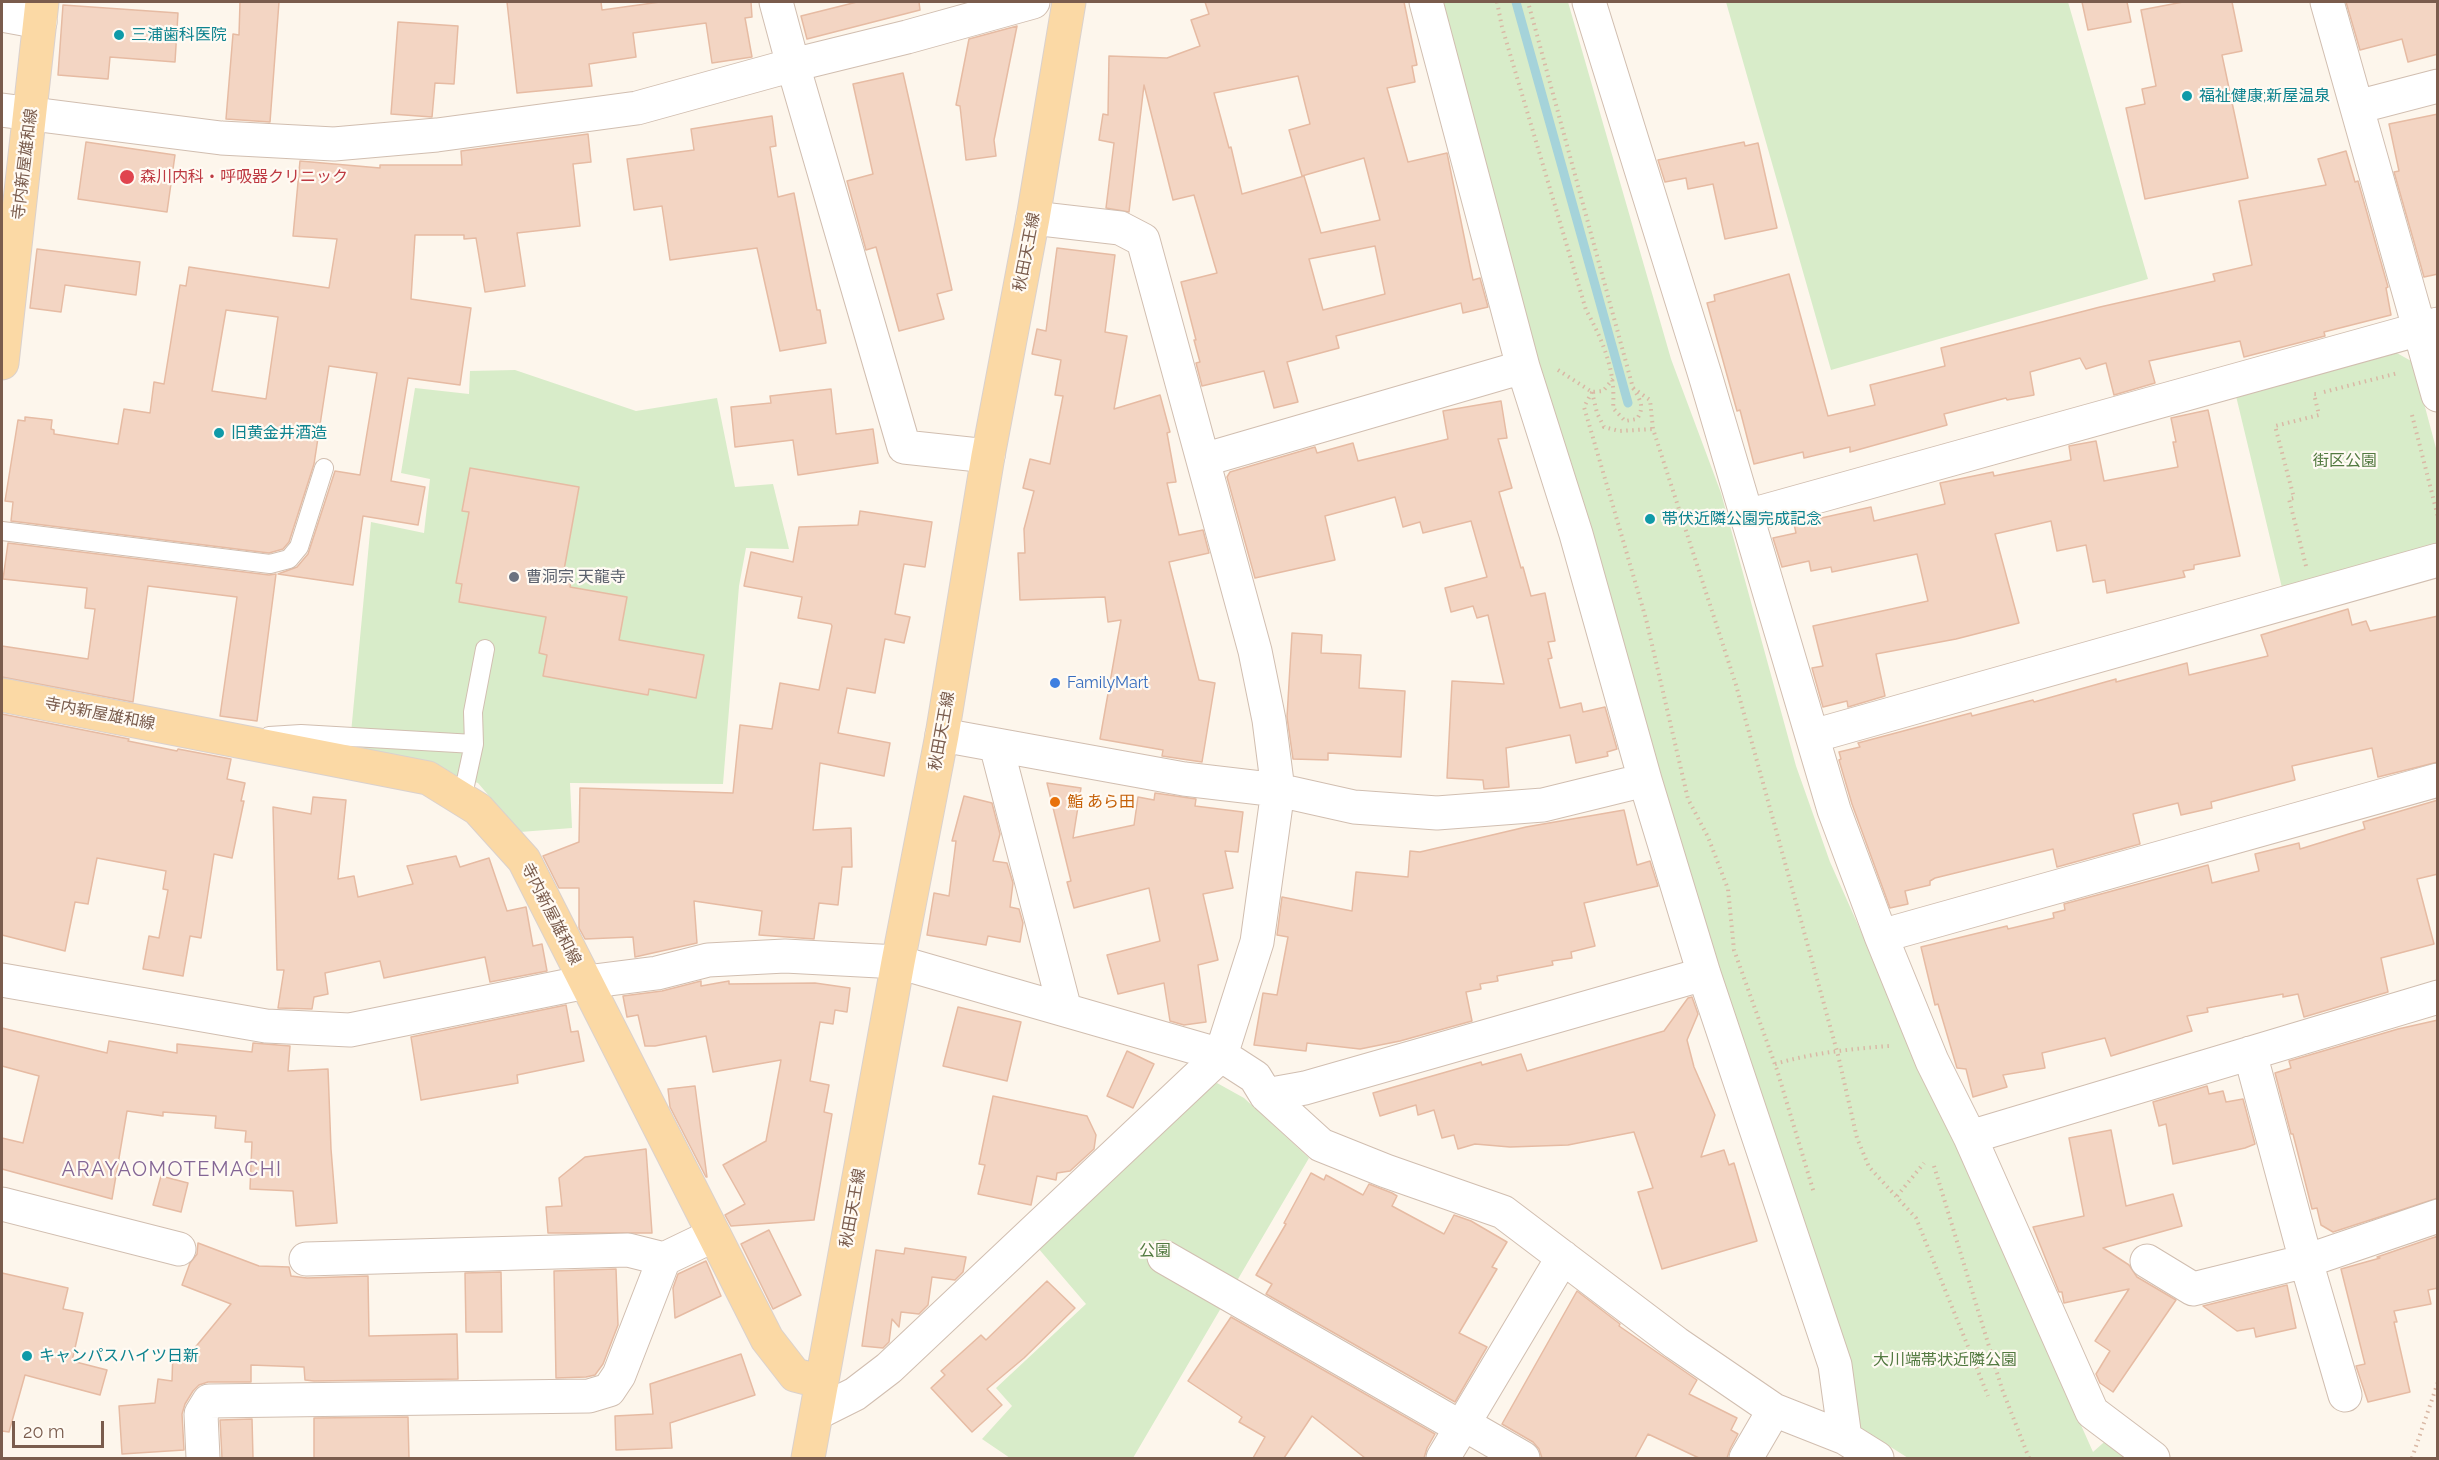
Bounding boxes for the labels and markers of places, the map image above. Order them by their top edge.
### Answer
place label: 三浦歯科医院 [131,25,227,45]
marker: 三浦歯科医院 [112,28,126,42]
place label: 福祉健康;新屋温泉 [2199,86,2330,106]
marker: 福祉健康;新屋温泉 [2180,89,2194,103]
place label: 森川内科・呼吸器クリニック [140,167,348,187]
marker: 森川内科・呼吸器クリニック [118,168,136,186]
place label: 旧黄金井酒造 [231,423,327,443]
marker: 旧黄金井酒造 [212,426,226,440]
place label: 帯伏近隣公園完成記念 [1662,509,1822,529]
marker: 帯伏近隣公園完成記念 [1643,512,1657,526]
place label: 曹洞宗 天龍寺 [526,567,626,587]
marker: 曹洞宗 天龍寺 [507,570,521,584]
place label: FamilyMart [1067,673,1149,693]
marker: FamilyMart [1048,676,1062,690]
place label: 鮨 あら田 [1067,792,1135,812]
marker: 鮨 あら田 [1048,795,1062,809]
place label: キャンパスハイツ日新 [39,1346,199,1366]
marker: キャンパスハイツ日新 [20,1349,34,1363]

